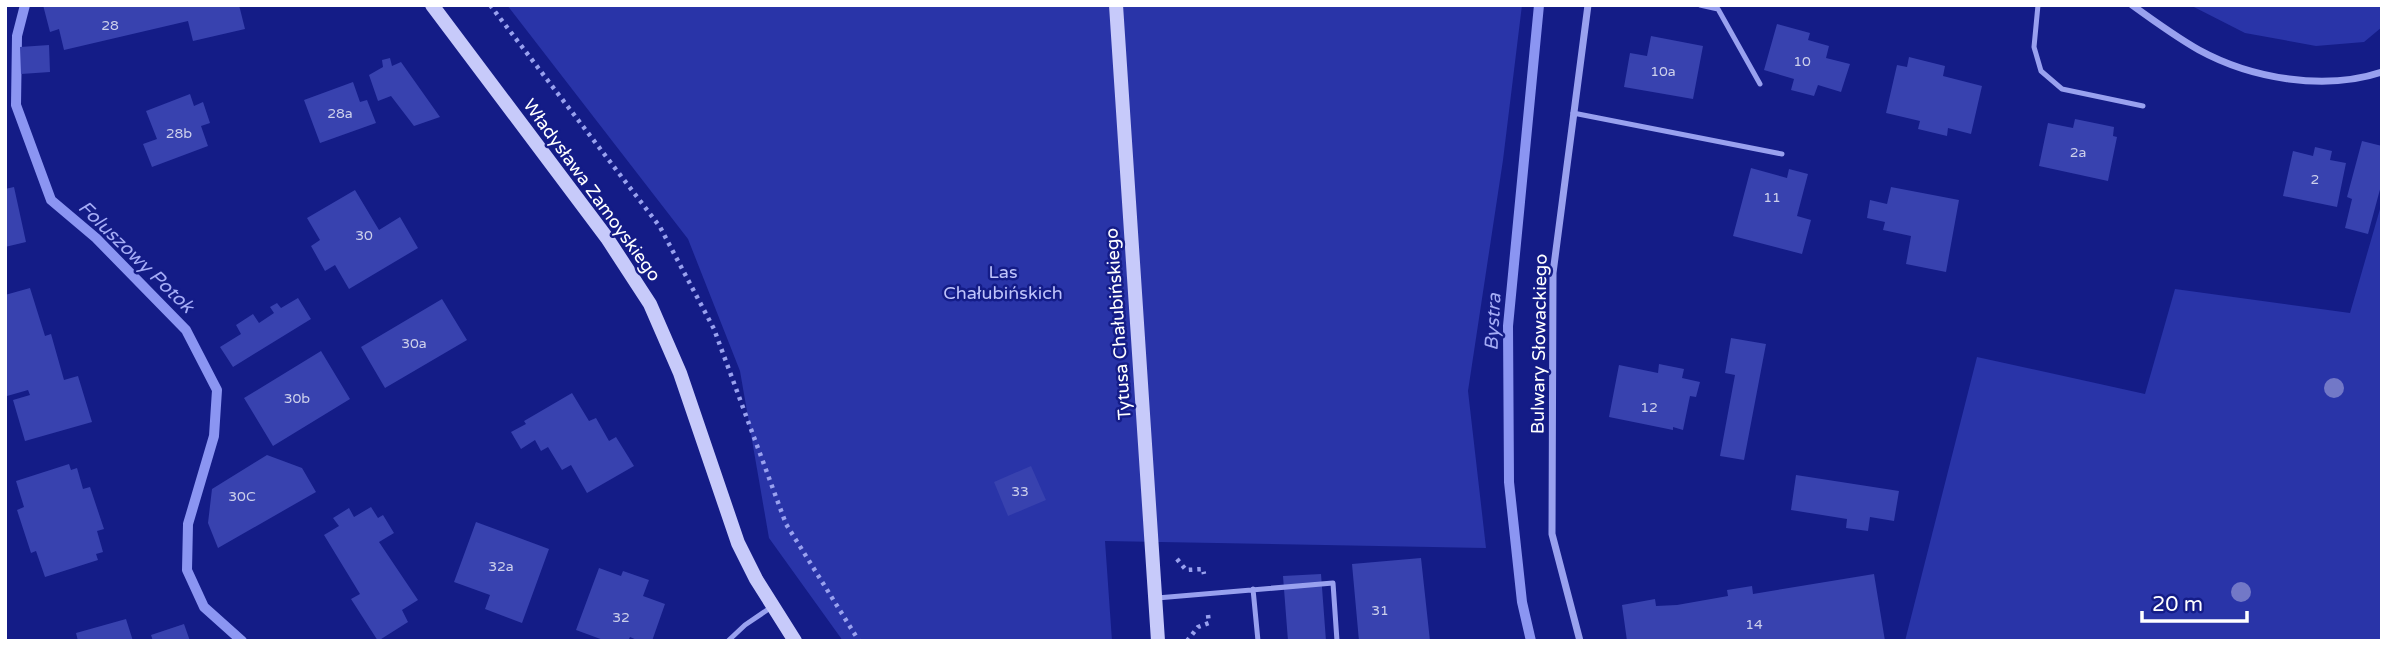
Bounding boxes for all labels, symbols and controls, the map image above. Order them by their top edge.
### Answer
house number: 28 [101,17,119,34]
house number: 10 [1793,53,1811,70]
house number: 10a [1650,63,1676,80]
street label: Władysława Zamoyskiego [518,94,666,286]
house number: 28a [327,105,353,122]
house number: 28b [166,125,192,142]
house number: 2a [2070,144,2086,161]
house number: 2 [2311,171,2319,188]
house number: 11 [1763,189,1781,206]
water label: Foluszowy Potok [74,196,199,319]
house number: 30 [355,227,373,244]
street label: Tytusa Chałubińskiego [1100,227,1136,421]
street label: Bulwary Słowackiego [1526,254,1552,434]
park label: Las Chałubińskich [943,261,1063,304]
water label: Bystra [1481,291,1506,351]
house number: 30a [401,335,427,352]
house number: 30b [284,390,310,407]
house number: 12 [1640,399,1658,416]
house number: 33 [1011,483,1029,500]
house number: 30C [228,488,256,505]
house number: 32a [488,558,514,575]
scale bar [2142,580,2247,624]
text: 20 m [2152,592,2203,617]
house number: 31 [1371,602,1389,619]
house number: 32 [612,609,630,626]
house number: 14 [1745,616,1763,633]

